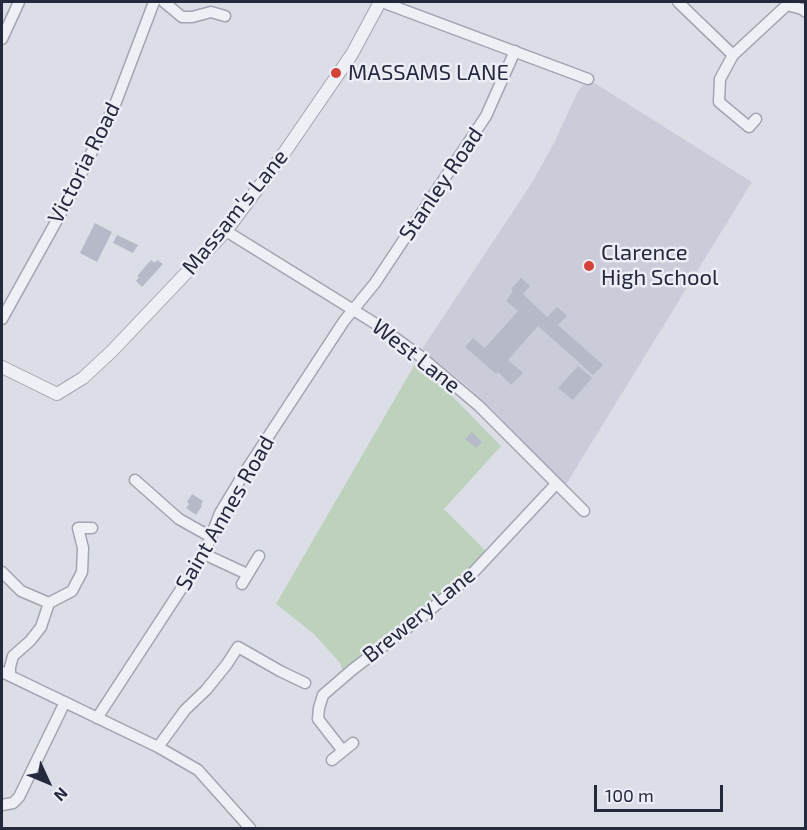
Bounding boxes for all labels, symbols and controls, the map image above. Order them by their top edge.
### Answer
place label: MASSAMS LANE [348,60,509,86]
marker: MASSAMS LANE [329,66,343,80]
street label: Victoria Road [42,98,126,228]
street label: Stanley Road [393,122,489,246]
street label: Massam's Lane [176,144,294,280]
place label: Clarence High School [601,240,719,292]
marker: Clarence High School [582,259,596,273]
street label: West Lane [367,313,465,399]
street label: Saint Annes Road [170,431,280,595]
street label: Brewery Lane [357,562,481,668]
north arrow [18,752,78,812]
scale bar [597,773,726,811]
text: N [50,784,72,806]
text: 100 m [605,784,654,806]

